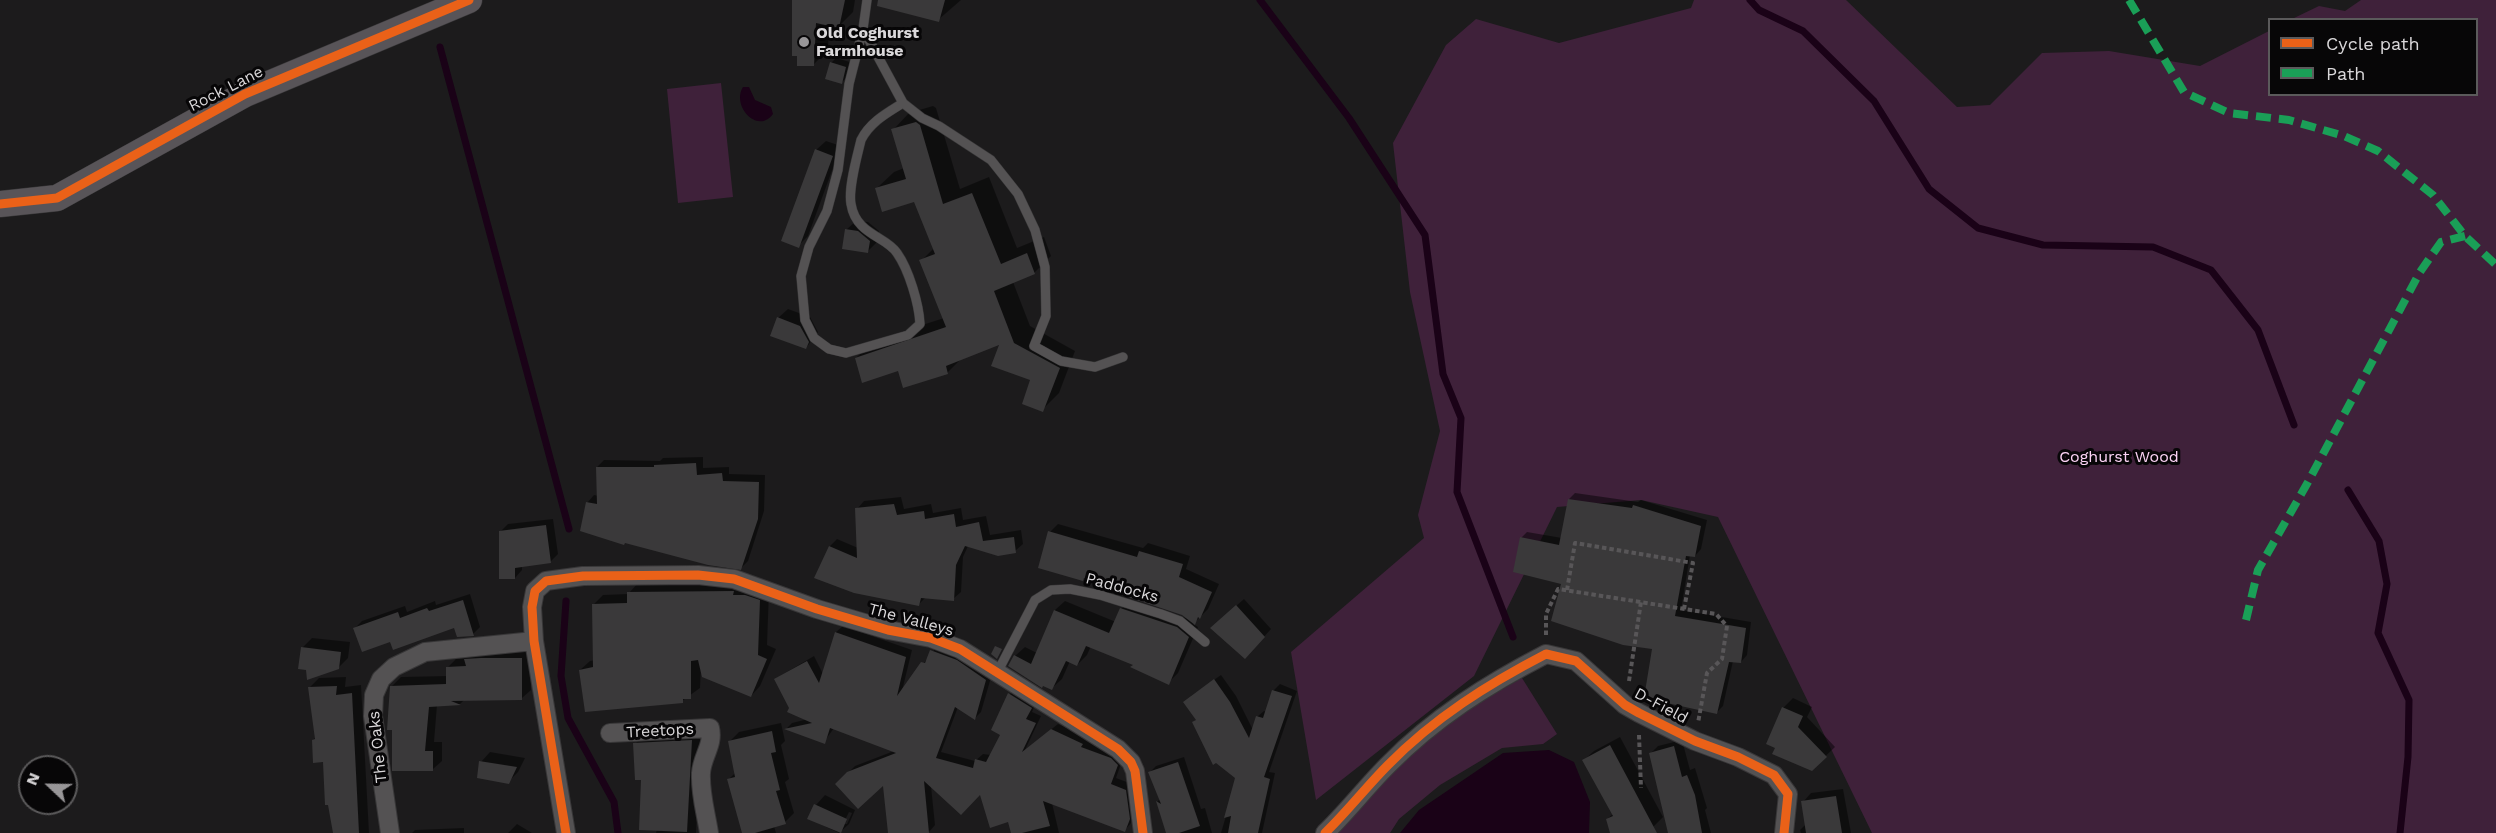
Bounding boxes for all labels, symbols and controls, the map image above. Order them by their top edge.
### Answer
legend [2268,18,2478,96]
place label: Old Coghurst Farmhouse [816,23,919,61]
text: Cycle path [2326,33,2420,54]
marker: Old Coghurst Farmhouse [797,35,811,49]
street label: Rock Lane [185,62,267,116]
text: Path [2326,63,2366,84]
park label: Coghurst Wood [2059,447,2179,467]
street label: Paddocks [1083,569,1161,607]
street label: The Valleys [866,599,956,641]
street label: D-Field [1631,684,1691,728]
street label: The Oaks [365,710,391,784]
street label: Treetops [626,720,694,742]
north arrow [18,755,78,815]
text: N [22,770,44,788]

